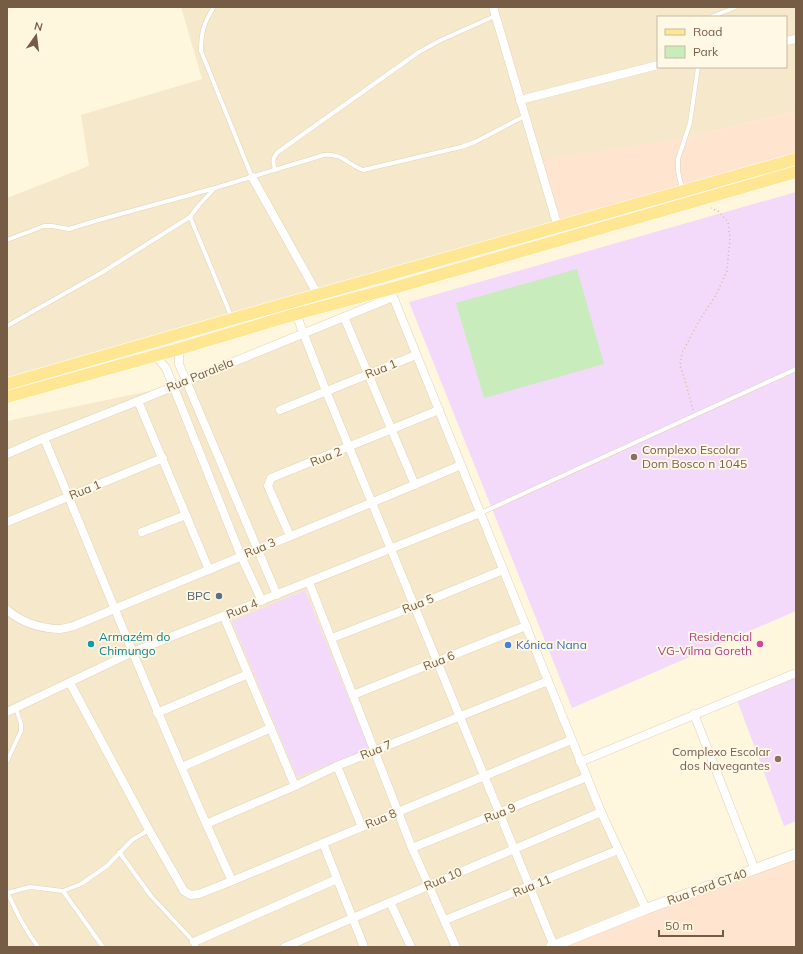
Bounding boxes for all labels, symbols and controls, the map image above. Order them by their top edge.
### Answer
north arrow [16,16,56,56]
legend [657,16,787,68]
text: N [33,18,44,34]
text: Road [693,24,722,39]
text: Park [693,44,719,59]
street label: Rua Paralela [164,354,236,395]
street label: Rua 1 [363,355,399,382]
place label: Complexo Escolar Dom Bosco n 1045 [642,442,747,471]
street label: Rua 2 [308,443,344,470]
marker: Complexo Escolar Dom Bosco n 1045 [629,452,639,462]
street label: Rua 1 [67,476,103,503]
street label: Rua 3 [242,534,278,561]
place label: BPC [187,588,211,603]
street label: Rua 5 [400,590,436,617]
marker: BPC [214,591,224,601]
street label: Rua 4 [224,595,260,622]
place label: Armazém do Chimungo [99,629,170,658]
place label: Residencial VG-Vilma Goreth [658,629,752,658]
place label: Kónica Nana [516,637,587,652]
marker: Armazém do Chimungo [86,639,96,649]
marker: Residencial VG-Vilma Goreth [755,639,765,649]
marker: Kónica Nana [503,640,513,650]
street label: Rua 6 [421,647,457,674]
street label: Rua 7 [358,736,394,763]
place label: Complexo Escolar dos Navegantes [672,744,771,773]
marker: Complexo Escolar dos Navegantes [773,754,783,764]
street label: Rua 9 [482,799,518,826]
street label: Rua 8 [363,805,399,832]
street label: Rua 10 [421,864,464,893]
street label: Rua Ford GT40 [665,865,749,908]
street label: Rua 11 [510,871,553,900]
scale bar [659,912,723,938]
text: 50 m [665,918,693,933]

